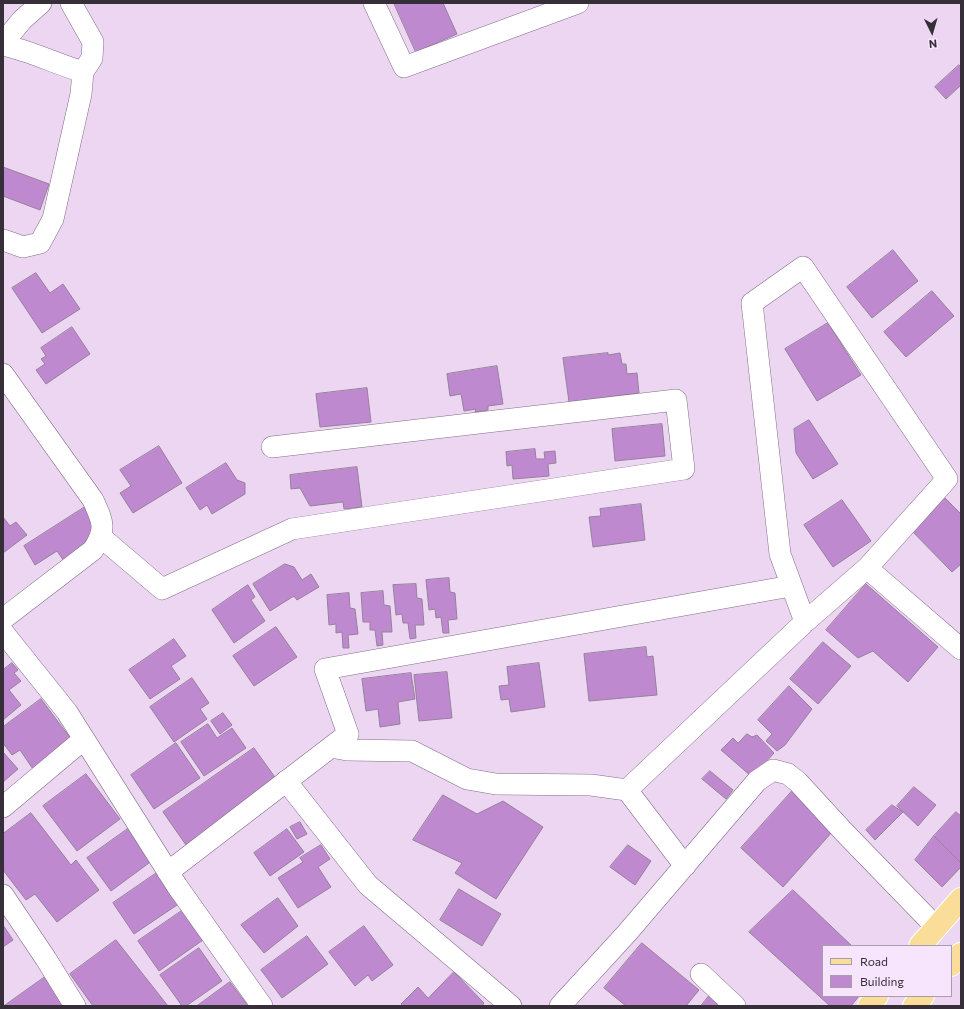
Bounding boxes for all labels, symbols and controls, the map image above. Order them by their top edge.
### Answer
north arrow [912,12,952,52]
text: N [928,38,938,51]
legend [822,945,952,997]
text: Road [860,954,888,968]
text: Building [860,974,904,988]

